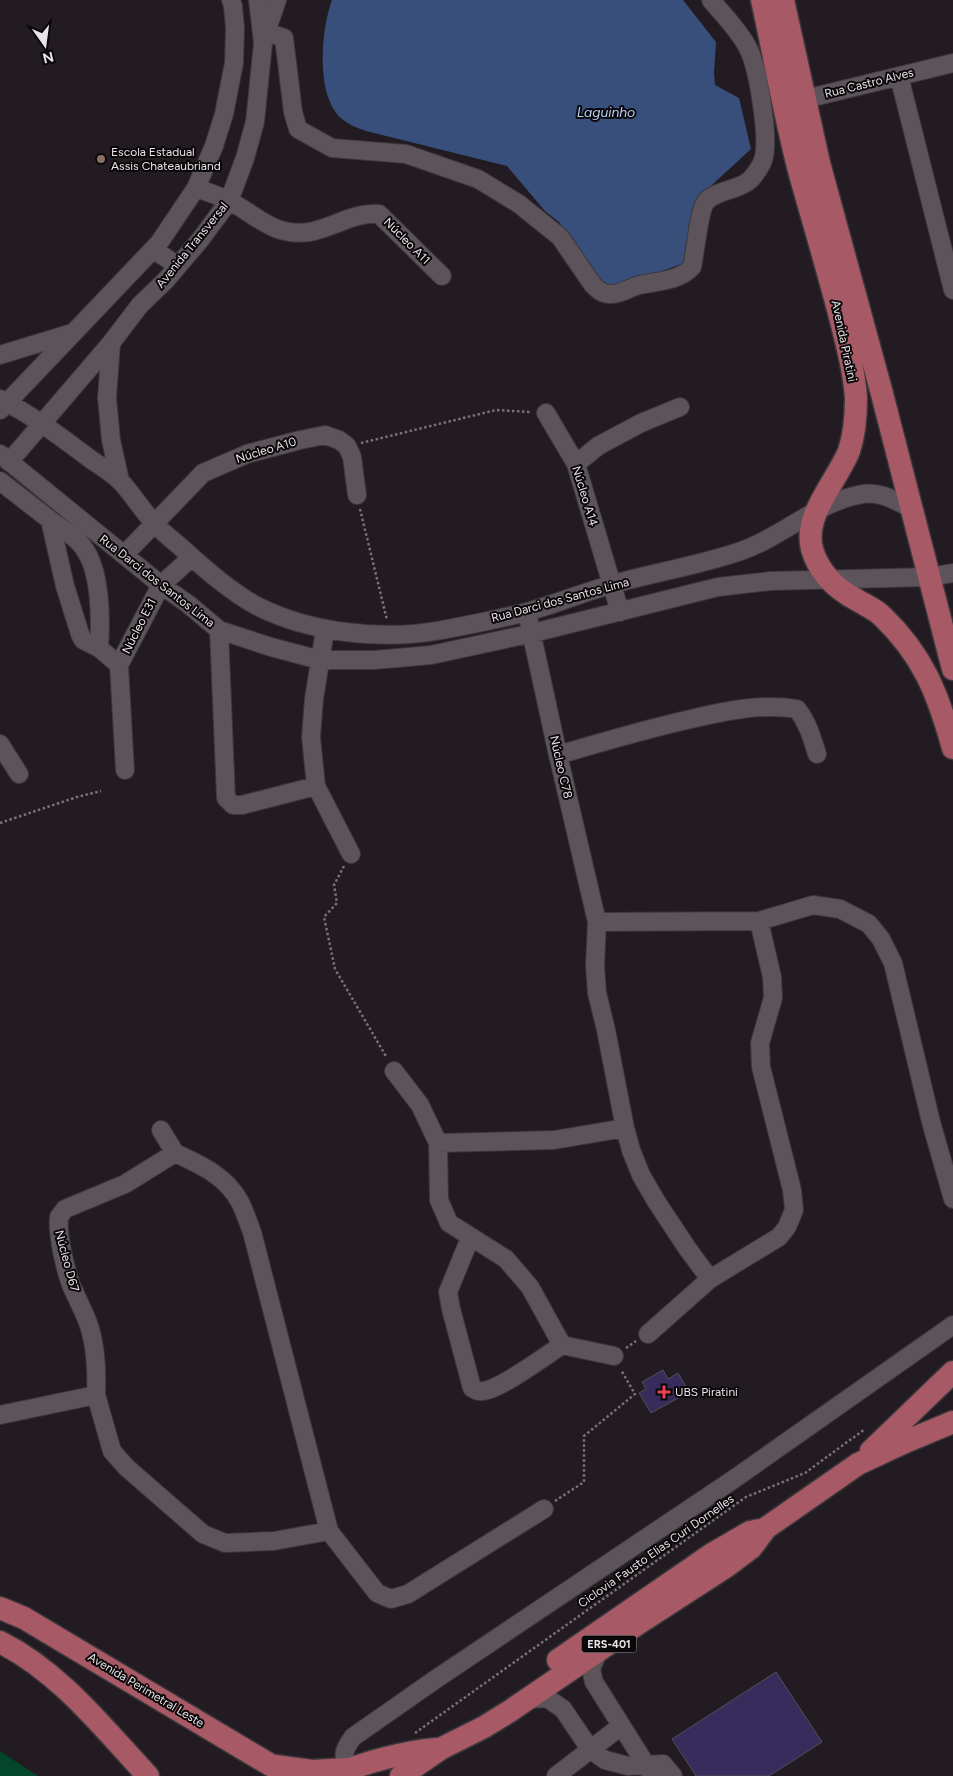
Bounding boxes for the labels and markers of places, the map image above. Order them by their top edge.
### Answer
place label: Escola Estadual Assis Chateaubriand [111,145,221,173]
marker: Escola Estadual Assis Chateaubriand [95,153,107,165]
marker: UBS Piratini [657,1385,671,1399]
place label: UBS Piratini [675,1385,738,1399]

